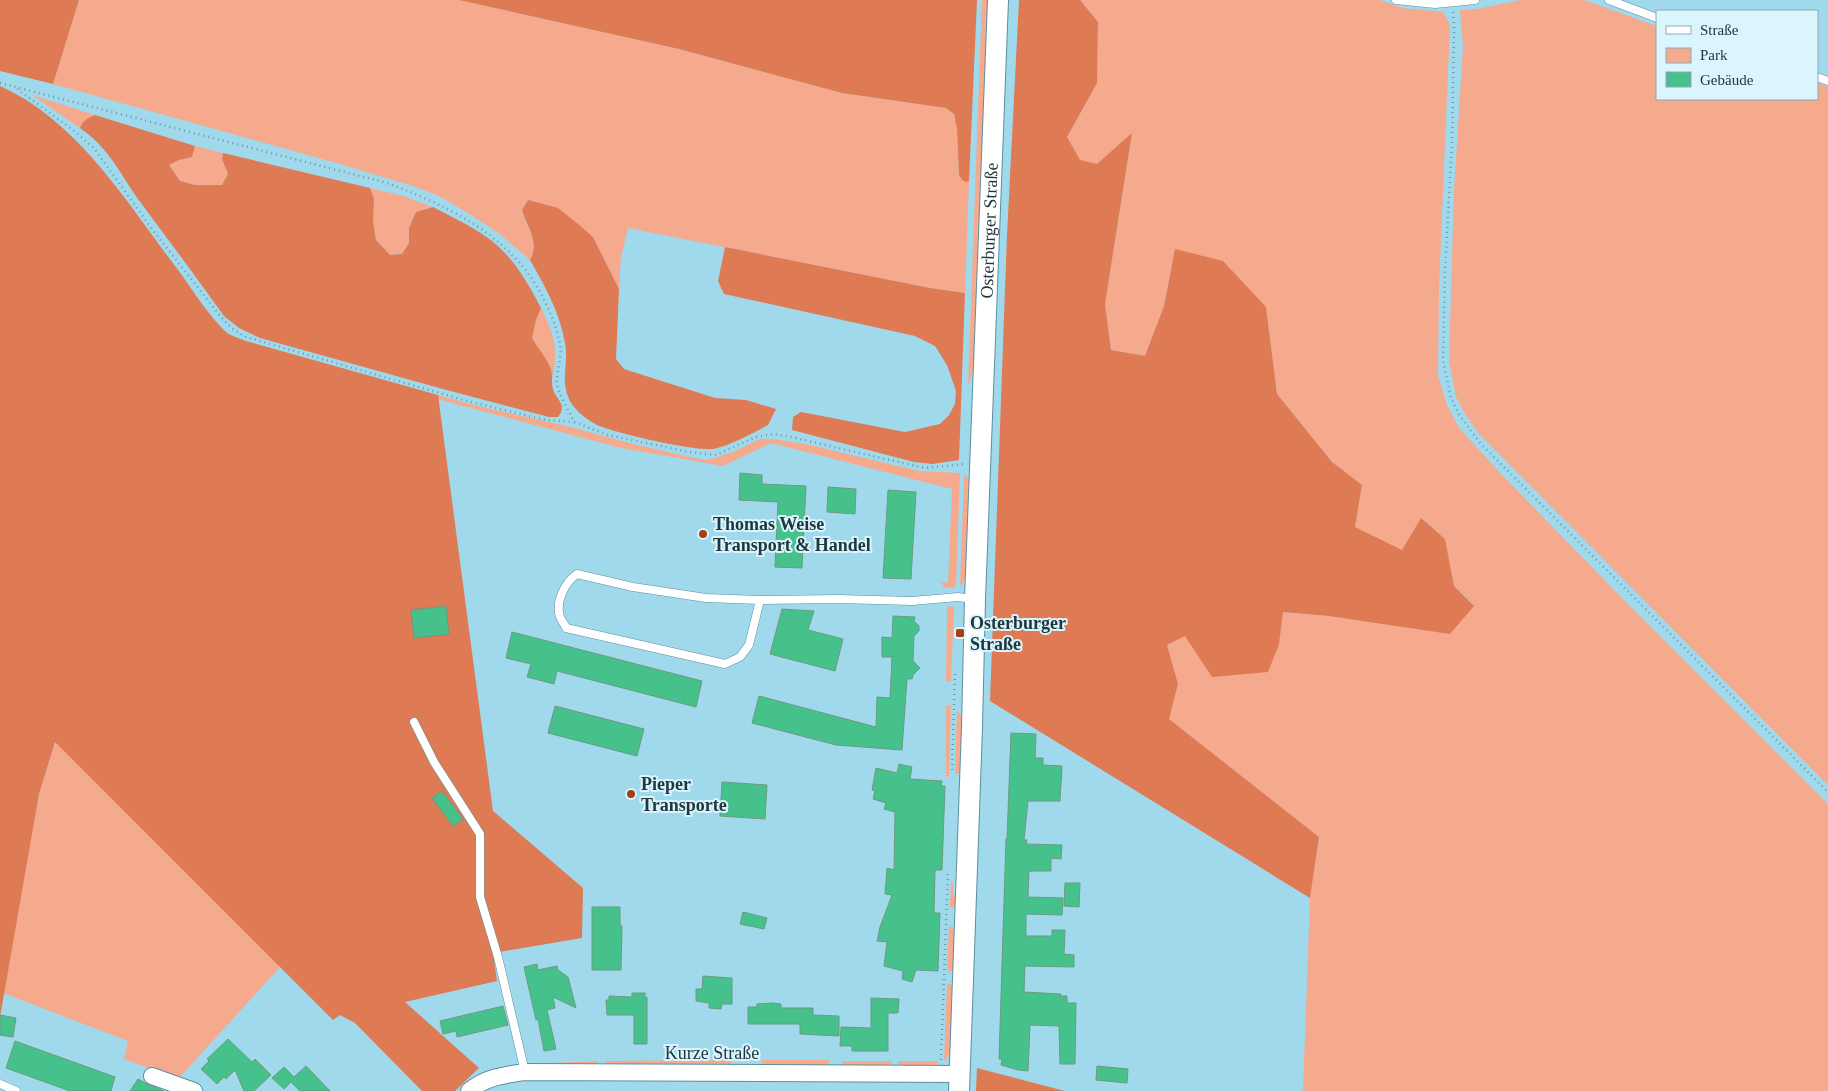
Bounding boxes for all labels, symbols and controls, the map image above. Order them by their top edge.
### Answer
legend [1656,10,1818,100]
text: Straße [1700,22,1739,38]
text: Park [1700,47,1728,63]
text: Gebäude [1700,72,1754,88]
street label: Osterburger Straße [977,162,1002,299]
place label: Thomas Weise Transport & Handel [713,514,871,555]
marker: Thomas Weise Transport & Handel [697,528,709,540]
place label: Osterburger Straße [970,613,1066,654]
marker: Osterburger Straße [954,627,966,639]
place label: Pieper Transporte [641,774,727,815]
marker: Pieper Transporte [625,788,637,800]
street label: Kurze Straße [665,1043,759,1063]

